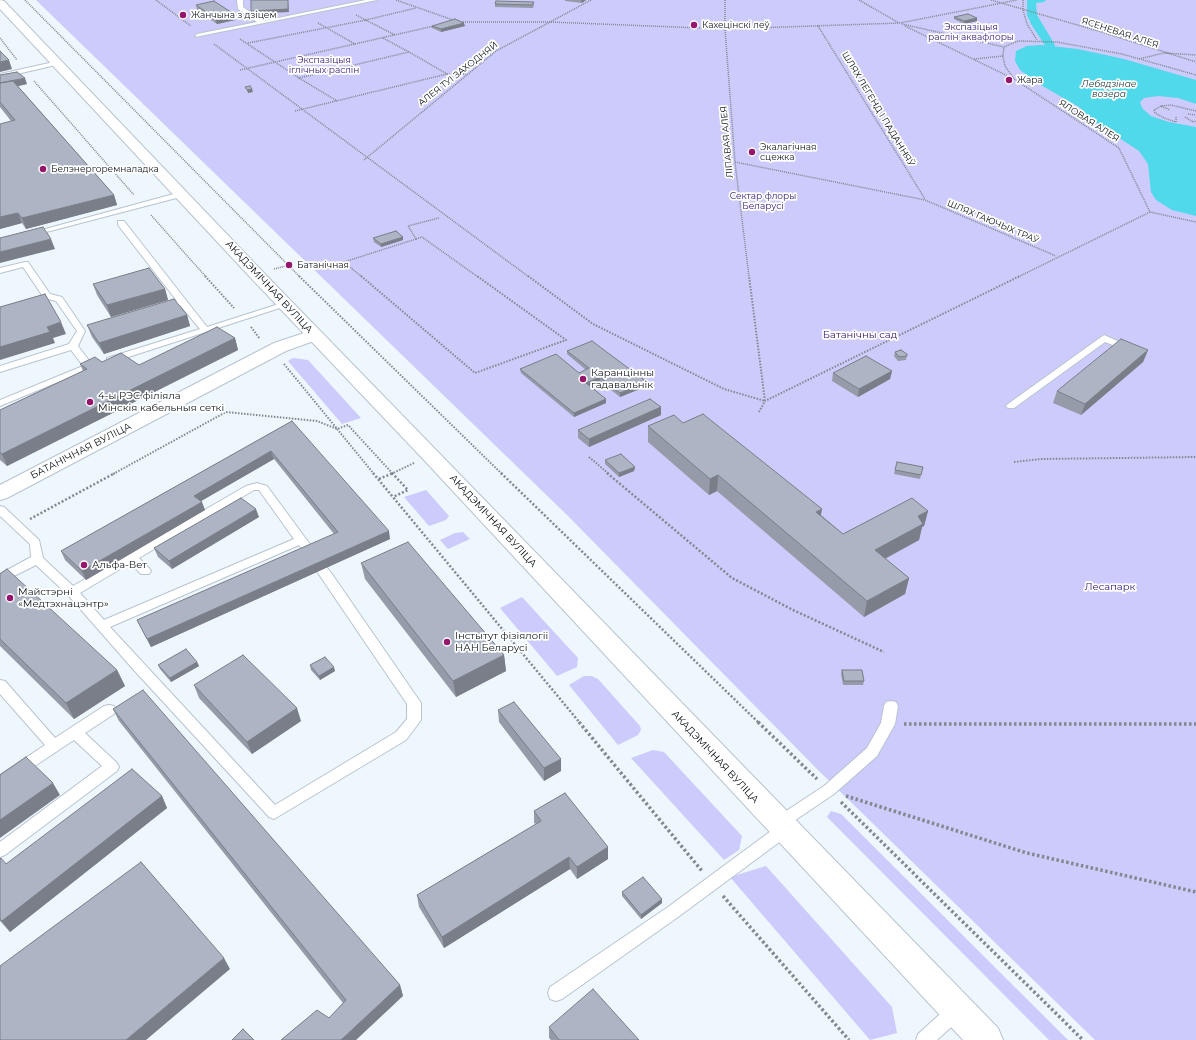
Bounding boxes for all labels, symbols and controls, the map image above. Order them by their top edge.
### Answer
marker: Жанчына з дзіцем [178,10,188,20]
place label: Жанчына з дзіцем [191,10,277,20]
street label: ЯСЕНЕВАЯ АЛЕЯ [1080,15,1160,51]
marker: Кахецінскі леў [689,20,699,30]
place label: Кахецінскі леў [702,20,770,30]
park label: Экспазіцыя раслін аквафлоры [928,22,1014,43]
street label: АЛЕЯ ТУІ ЗАХОДНЯЙ [416,40,500,108]
street label: ШЛЯХ ЛЕГЕНД І ПАДАННЯЎ [839,49,917,169]
park label: Экспазіцыя іглічных раслін [289,55,359,76]
marker: Жара [1004,75,1014,85]
place label: Жара [1017,75,1043,85]
water label: Лебядзінае возера [1082,79,1136,100]
street label: ЯЛОВАЯ АЛЕЯ [1057,98,1121,144]
street label: ЛІПАВАЯ АЛЕЯ [718,106,736,178]
place label: Экалагічная сцежка [760,142,817,163]
marker: Экалагічная сцежка [747,147,757,157]
marker: Белэнергоремналадка [38,164,48,174]
place label: Белэнергоремналадка [51,164,159,174]
park label: Сектар флоры Беларусі [730,191,796,212]
street label: ШЛЯХ ГАЮЧЫХ ТРАЎ [945,198,1041,246]
street label: АКАДЭМІЧНАЯ ВУЛІЦА [223,238,315,336]
marker: Батанічная [284,260,294,270]
place label: Батанічная [297,260,349,270]
park label: Батанічны сад [823,329,897,341]
place label: Каранцінны гадавальнік [591,367,654,390]
marker: Каранцінны гадавальнік [578,374,588,384]
place label: 4-ы РЭС філіяла Мінскія кабельныя сеткі [98,390,224,414]
marker: 4-ы РЭС філіяла Мінскія кабельныя сеткі [85,397,95,407]
street label: БАТАНІЧНАЯ ВУЛІЦА [29,420,133,482]
street label: АКАДЭМІЧНАЯ ВУЛІЦА [447,472,539,570]
place label: Альфа-Вет [92,559,147,571]
marker: Альфа-Вет [79,560,89,570]
park label: Лесапарк [1085,581,1135,593]
place label: Майстэрні «Медтэхнацэнтр» [18,586,109,610]
marker: Майстэрні «Медтэхнацэнтр» [5,593,15,603]
place label: Інстытут фізіялогіі НАН Беларусі [455,630,548,654]
marker: Інстытут фізіялогіі НАН Беларусі [442,637,452,647]
street label: АКАДЭМІЧНАЯ ВУЛІЦА [669,708,761,806]

